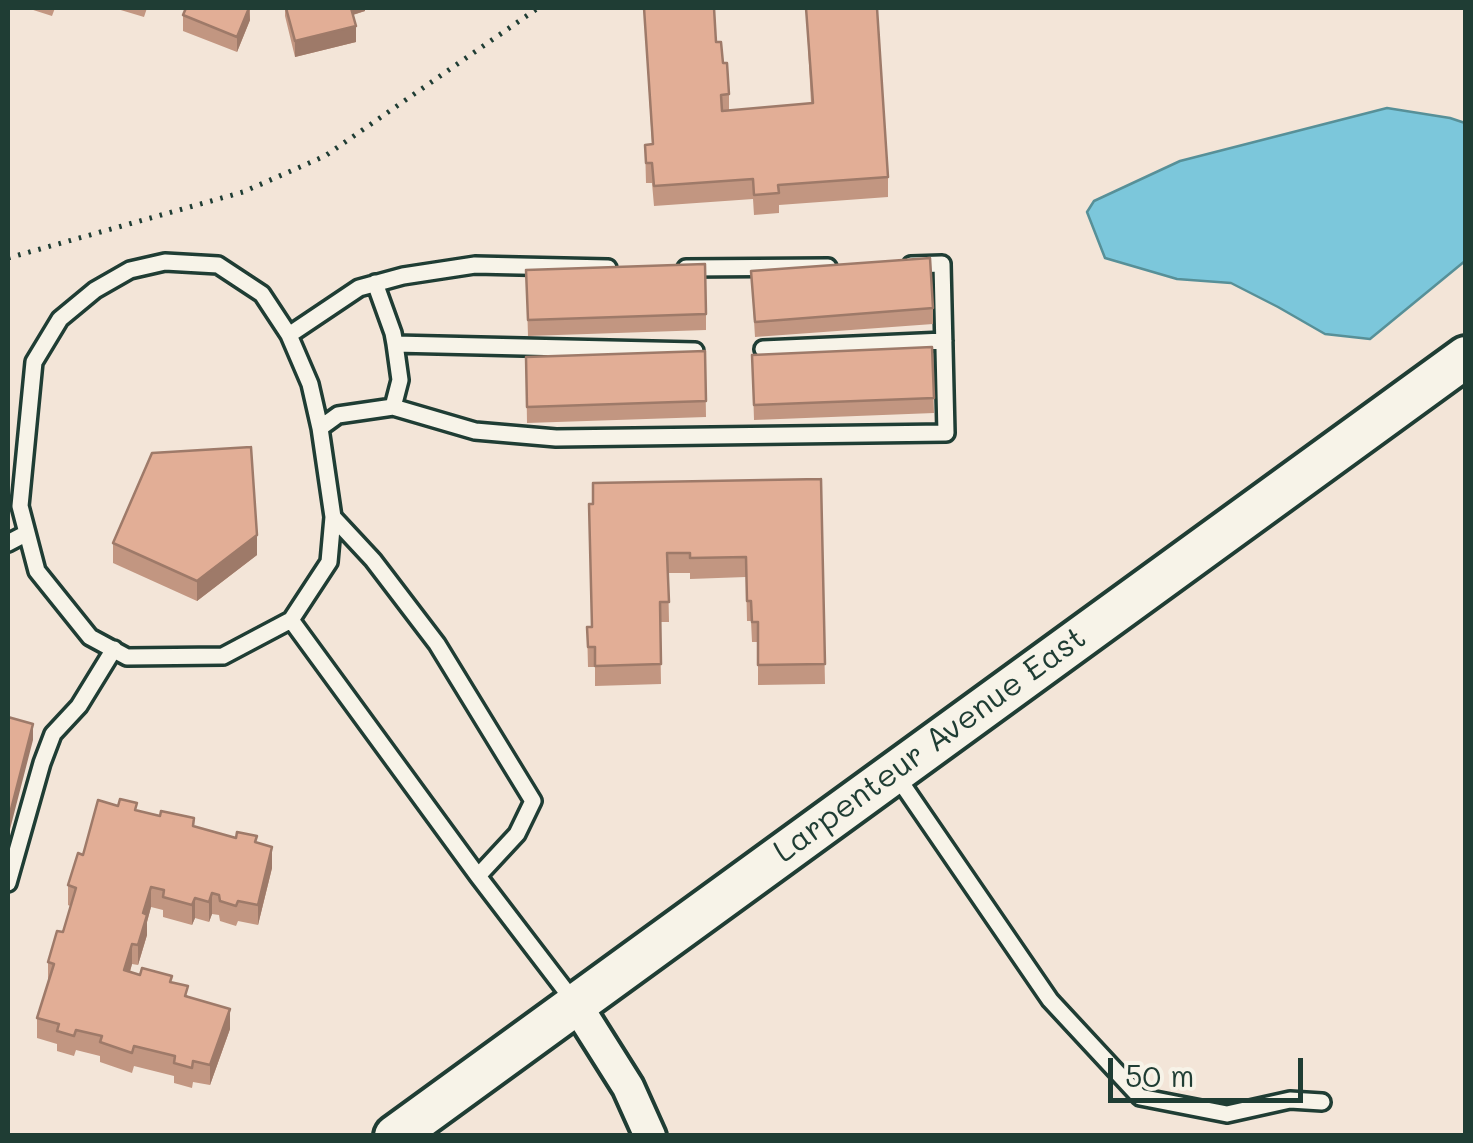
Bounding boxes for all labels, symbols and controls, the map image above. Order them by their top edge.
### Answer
street label: Larpenteur Avenue East [766,619,1094,871]
scale bar [1113,1038,1308,1100]
text: 50 m [1125,1055,1195,1095]

